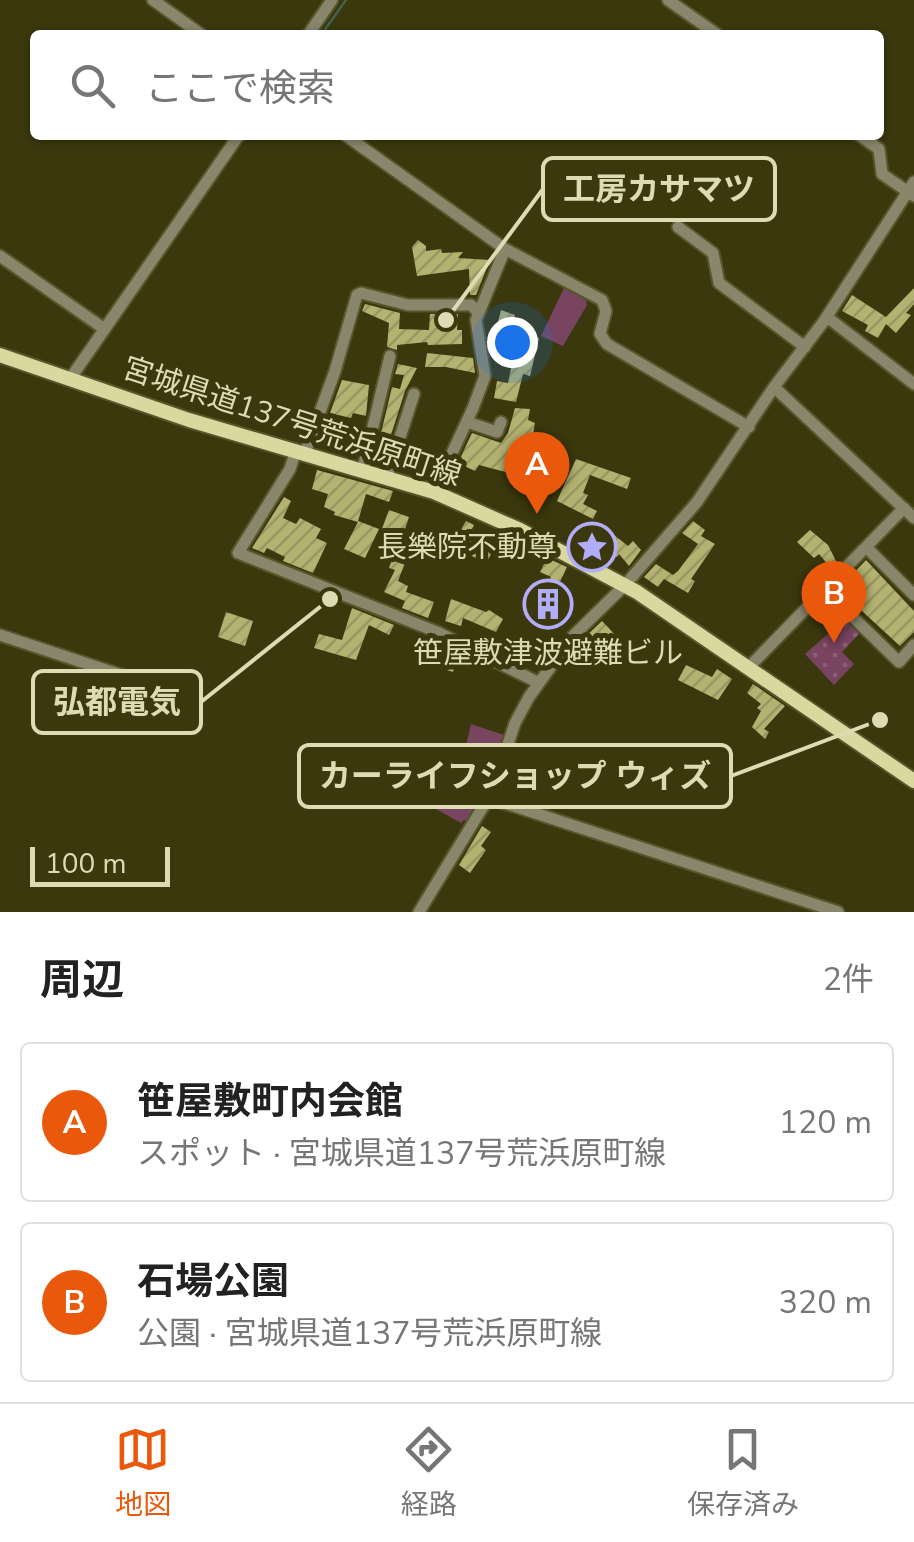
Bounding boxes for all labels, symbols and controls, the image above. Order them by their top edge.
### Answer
search box [30,30,884,140]
icon: search [65,58,120,113]
text: ここで検索 [145,63,335,114]
callout: 工房カサマツ [543,158,775,220]
text: 工房カサマツ [563,168,755,211]
your location [487,317,538,368]
street label: 宮城県道137号荒浜原町線 [117,348,467,496]
pin: A [504,432,570,514]
place icon: 長樂院不動尊 [566,521,618,573]
place label: 長樂院不動尊 [377,527,557,568]
pin: B [802,560,866,643]
building icon: 笹屋敷津波避難ビル [522,578,574,630]
place label: 笹屋敷津波避難ビル [413,633,683,674]
callout: 弘都電気 [33,671,201,733]
text: 弘都電気 [53,681,181,724]
callout: カーライフショップ ウィズ [299,745,731,807]
text: カーライフショップ ウィズ [319,755,711,798]
scale bar [30,842,170,886]
text: 100 m [45,845,127,883]
text: 周辺 [40,952,124,1009]
text: 2件 [823,958,874,1001]
text: 笹屋敷町内会館 [137,1076,403,1127]
text: A [63,1101,86,1144]
text: 120 m [779,1101,872,1144]
text: スポット · 宮城県道137号荒浜原町線 [137,1132,666,1175]
text: 石場公園 [137,1256,289,1307]
text: B [63,1281,86,1324]
text: 320 m [779,1281,872,1324]
text: 公園 · 宮城県道137号荒浜原町線 [137,1312,602,1355]
tab: 地図 [115,1422,171,1524]
tab: 経路 [401,1422,457,1524]
tab: 保存済み [687,1422,799,1524]

